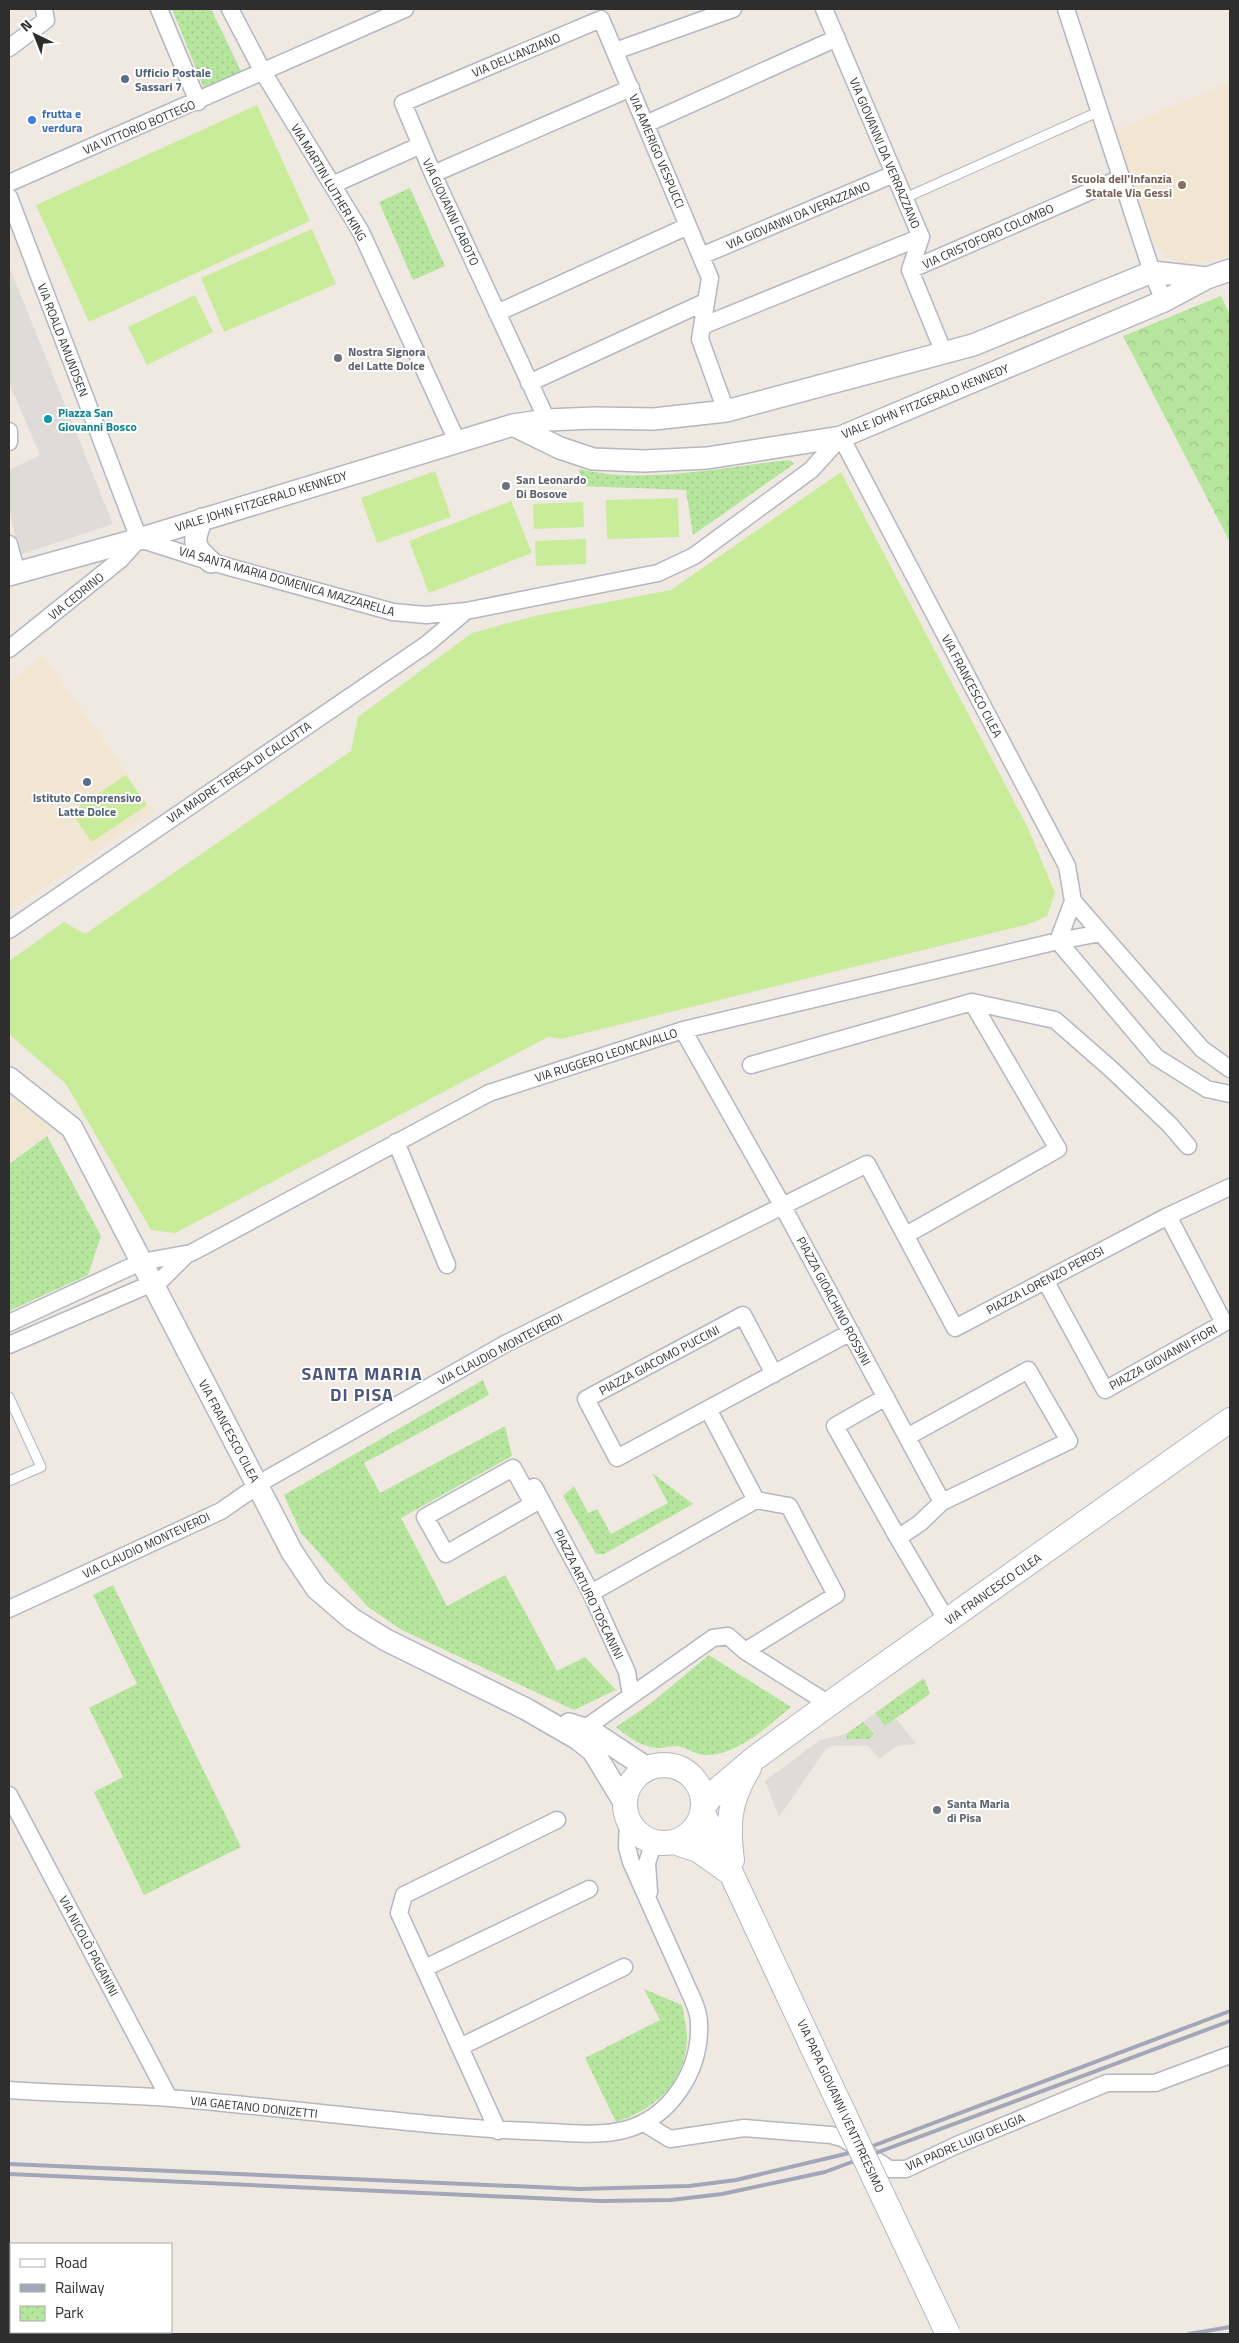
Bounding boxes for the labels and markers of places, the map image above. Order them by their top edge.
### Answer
place label: Ufficio Postale Sassari 7 [135,63,211,96]
marker: Ufficio Postale Sassari 7 [119,73,131,85]
place label: frutta e verdura [42,104,82,137]
marker: frutta e verdura [26,114,38,126]
place label: Scuola dell'Infanzia Statale Via Gessi [1071,169,1172,202]
marker: Scuola dell'Infanzia Statale Via Gessi [1176,179,1188,191]
place label: Nostra Signora del Latte Dolce [348,342,426,375]
marker: Nostra Signora del Latte Dolce [332,352,344,364]
place label: Piazza San Giovanni Bosco [58,403,137,436]
marker: Piazza San Giovanni Bosco [42,413,54,425]
place label: San Leonardo Di Bosove [516,470,586,503]
marker: San Leonardo Di Bosove [500,480,512,492]
marker: Istituto Comprensivo Latte Dolce [81,776,93,788]
place label: Istituto Comprensivo Latte Dolce [33,788,141,821]
place label: Santa Maria di Pisa [947,1794,1010,1827]
marker: Santa Maria di Pisa [931,1804,943,1816]

